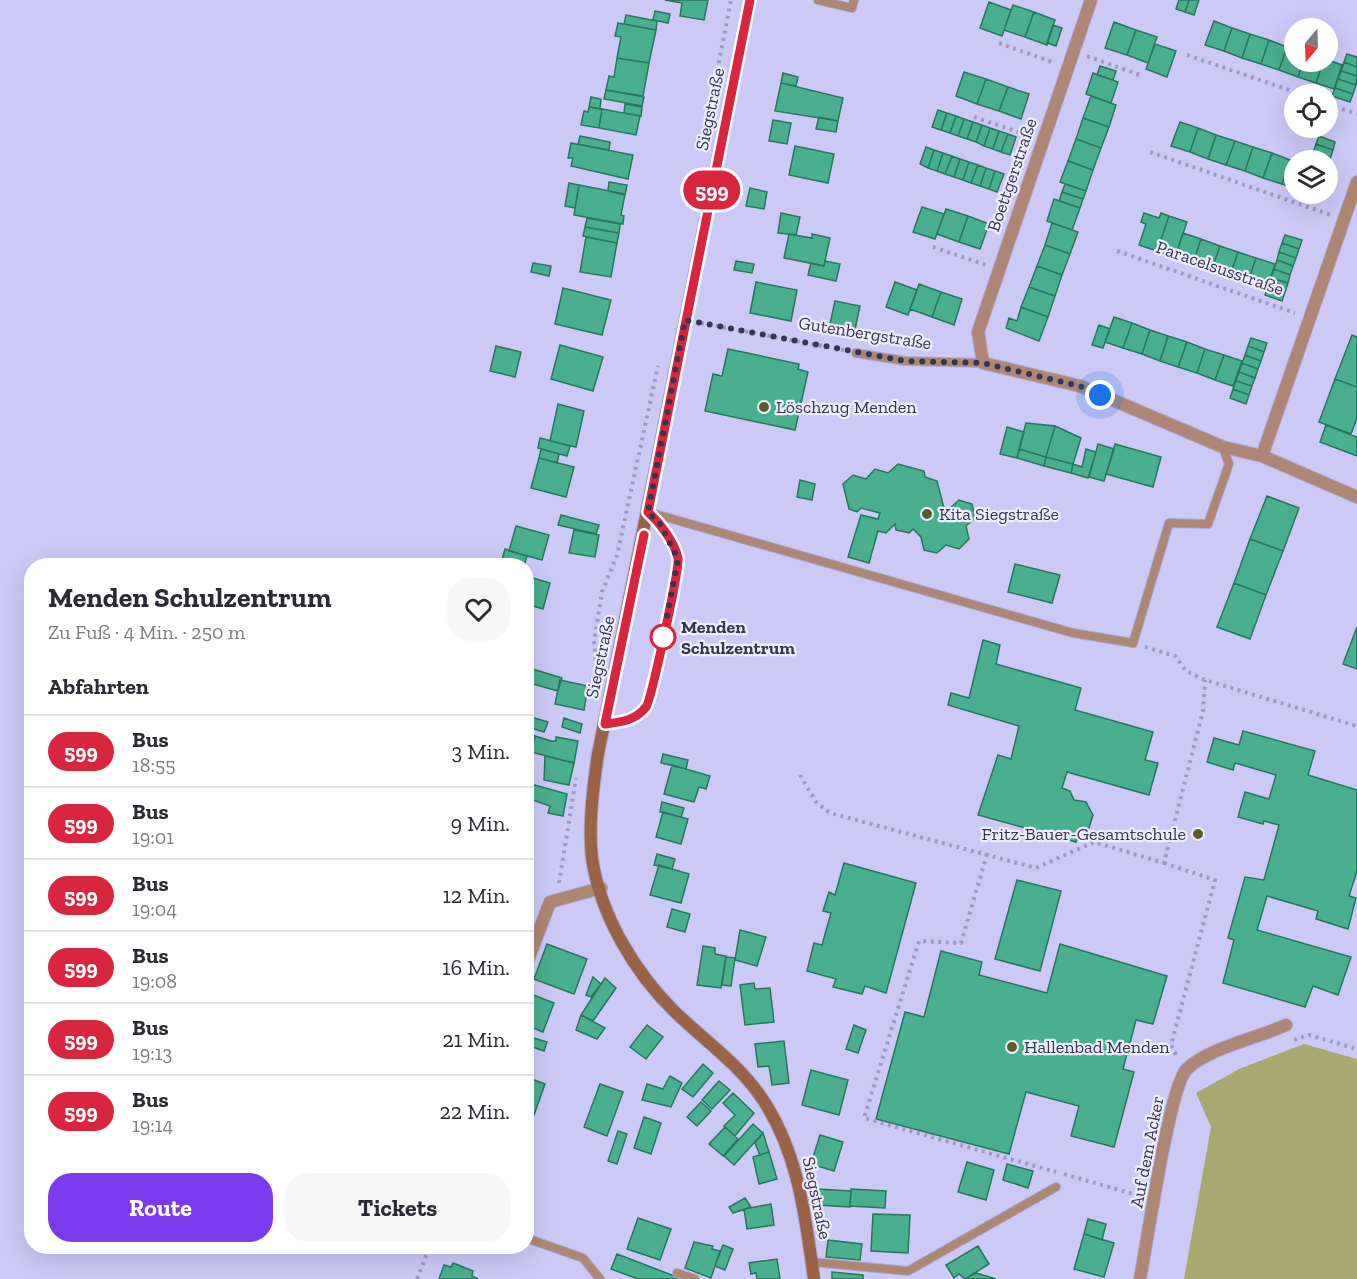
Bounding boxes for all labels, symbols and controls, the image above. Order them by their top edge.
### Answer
north arrow [1284,18,1338,72]
map controls [1284,18,1338,204]
street label: Siegstraße [691,66,729,152]
button: locate [1284,84,1338,138]
street label: Boettgerstraße [982,115,1042,235]
button: layers [1284,150,1338,204]
line badge: 599 [678,170,746,210]
text: 599 [695,178,729,203]
street label: Paracelsusstraße [1153,236,1287,300]
street label: Gutenbergstraße [797,312,933,354]
your location [1085,380,1115,410]
place label: Löschzug Menden [776,396,917,418]
marker: Löschzug Menden [757,400,771,414]
place label: Kita Siegstraße [939,503,1059,525]
marker: Kita Siegstraße [920,507,934,521]
button: heart [447,578,510,641]
text: Menden Schulzentrum [48,581,331,614]
street label: Siegstraße [581,614,619,700]
place label: Menden Schulzentrum [681,616,795,659]
text: Zu Fuß · 4 Min. · 250 m [48,620,245,644]
marker: Menden Schulzentrum [650,624,676,650]
text: Abfahrten [48,673,149,700]
text: Bus [132,726,169,753]
text: 3 Min. [451,738,510,765]
text: 599 [64,739,98,764]
text: 18:55 [132,753,175,777]
text: Bus [132,798,169,825]
text: 9 Min. [451,810,510,837]
text: 599 [64,811,98,836]
place label: Fritz-Bauer-Gesamtschule [981,823,1186,845]
text: 19:01 [132,825,174,849]
marker: Fritz-Bauer-Gesamtschule [1191,827,1205,841]
text: Bus [132,870,169,897]
text: 12 Min. [442,882,510,909]
text: 599 [64,883,98,908]
text: 19:04 [132,897,177,921]
text: Bus [132,942,169,969]
text: 16 Min. [442,954,510,981]
text: 599 [64,955,98,980]
text: 19:08 [132,969,177,993]
text: Bus [132,1014,169,1041]
text: 21 Min. [442,1026,510,1053]
text: 599 [64,1027,98,1052]
place label: Hallenbad Menden [1024,1036,1170,1058]
marker: Hallenbad Menden [1005,1040,1019,1054]
text: 19:13 [132,1041,172,1065]
text: Bus [132,1086,169,1113]
street label: Auf dem Acker [1125,1094,1169,1210]
text: 22 Min. [440,1098,510,1125]
text: 599 [64,1099,98,1124]
text: 19:14 [132,1113,173,1137]
street label: Siegstraße [798,1155,836,1241]
button: Route [48,1173,273,1242]
button: Tickets [285,1173,510,1242]

